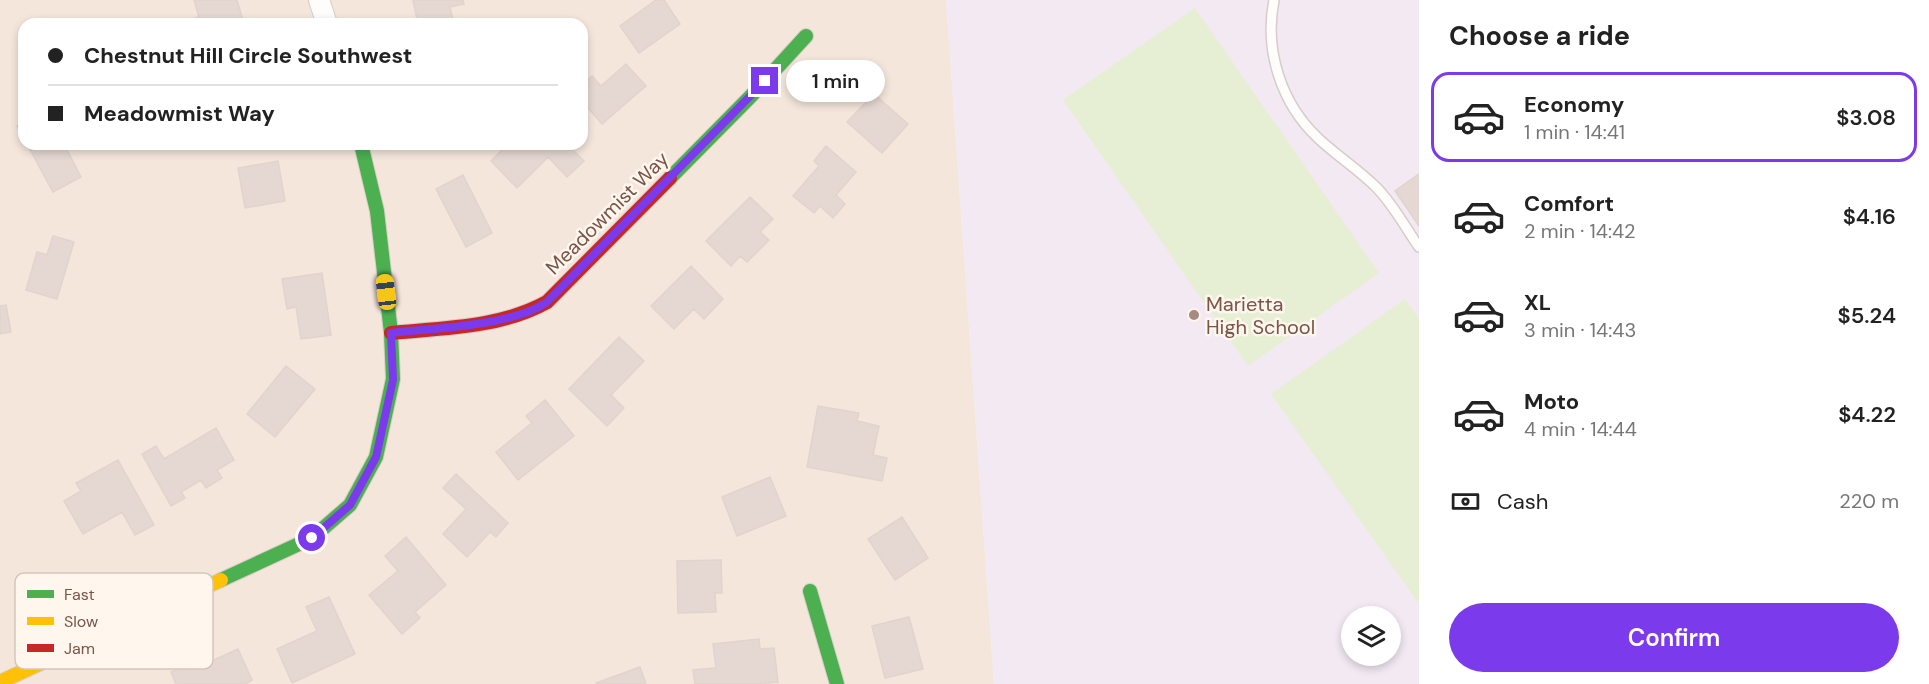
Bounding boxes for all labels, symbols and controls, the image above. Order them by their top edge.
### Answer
text: Choose a ride [1449,18,1630,53]
text: Chestnut Hill Circle Southwest [84,41,412,70]
callout: 1 min [786,60,885,102]
route end [751,67,778,94]
text: 1 min [812,68,859,94]
icon: car [1452,90,1506,144]
text: Economy [1524,90,1624,119]
text: Meadowmist Way [84,99,275,128]
text: $3.08 [1836,103,1896,132]
text: 1 min · 14:41 [1524,119,1625,145]
street label: Meadowmist Way [540,146,674,280]
icon: car [1452,189,1506,243]
text: Comfort [1524,189,1614,218]
text: $4.16 [1843,202,1896,231]
text: 2 min · 14:42 [1524,218,1636,244]
car [375,273,397,311]
icon: car [1452,288,1506,342]
text: XL [1524,288,1551,317]
place label: Marietta High School [1206,291,1315,340]
text: $5.24 [1838,301,1896,330]
marker: Marietta High School [1187,308,1201,322]
text: 3 min · 14:43 [1524,317,1636,343]
icon: car [1452,387,1506,441]
text: Moto [1524,387,1579,416]
text: $4.22 [1838,400,1896,429]
text: 4 min · 14:44 [1524,416,1637,442]
icon: cash [1449,485,1482,518]
text: Cash [1497,487,1548,516]
text: 220 m [1839,488,1899,514]
route start [298,524,325,551]
legend [15,573,213,669]
text: Fast [64,584,95,605]
button: Confirm [1449,603,1899,672]
map controls [1341,606,1401,666]
button: layers [1341,606,1401,666]
text: Slow [64,611,98,632]
text: Jam [64,638,95,659]

